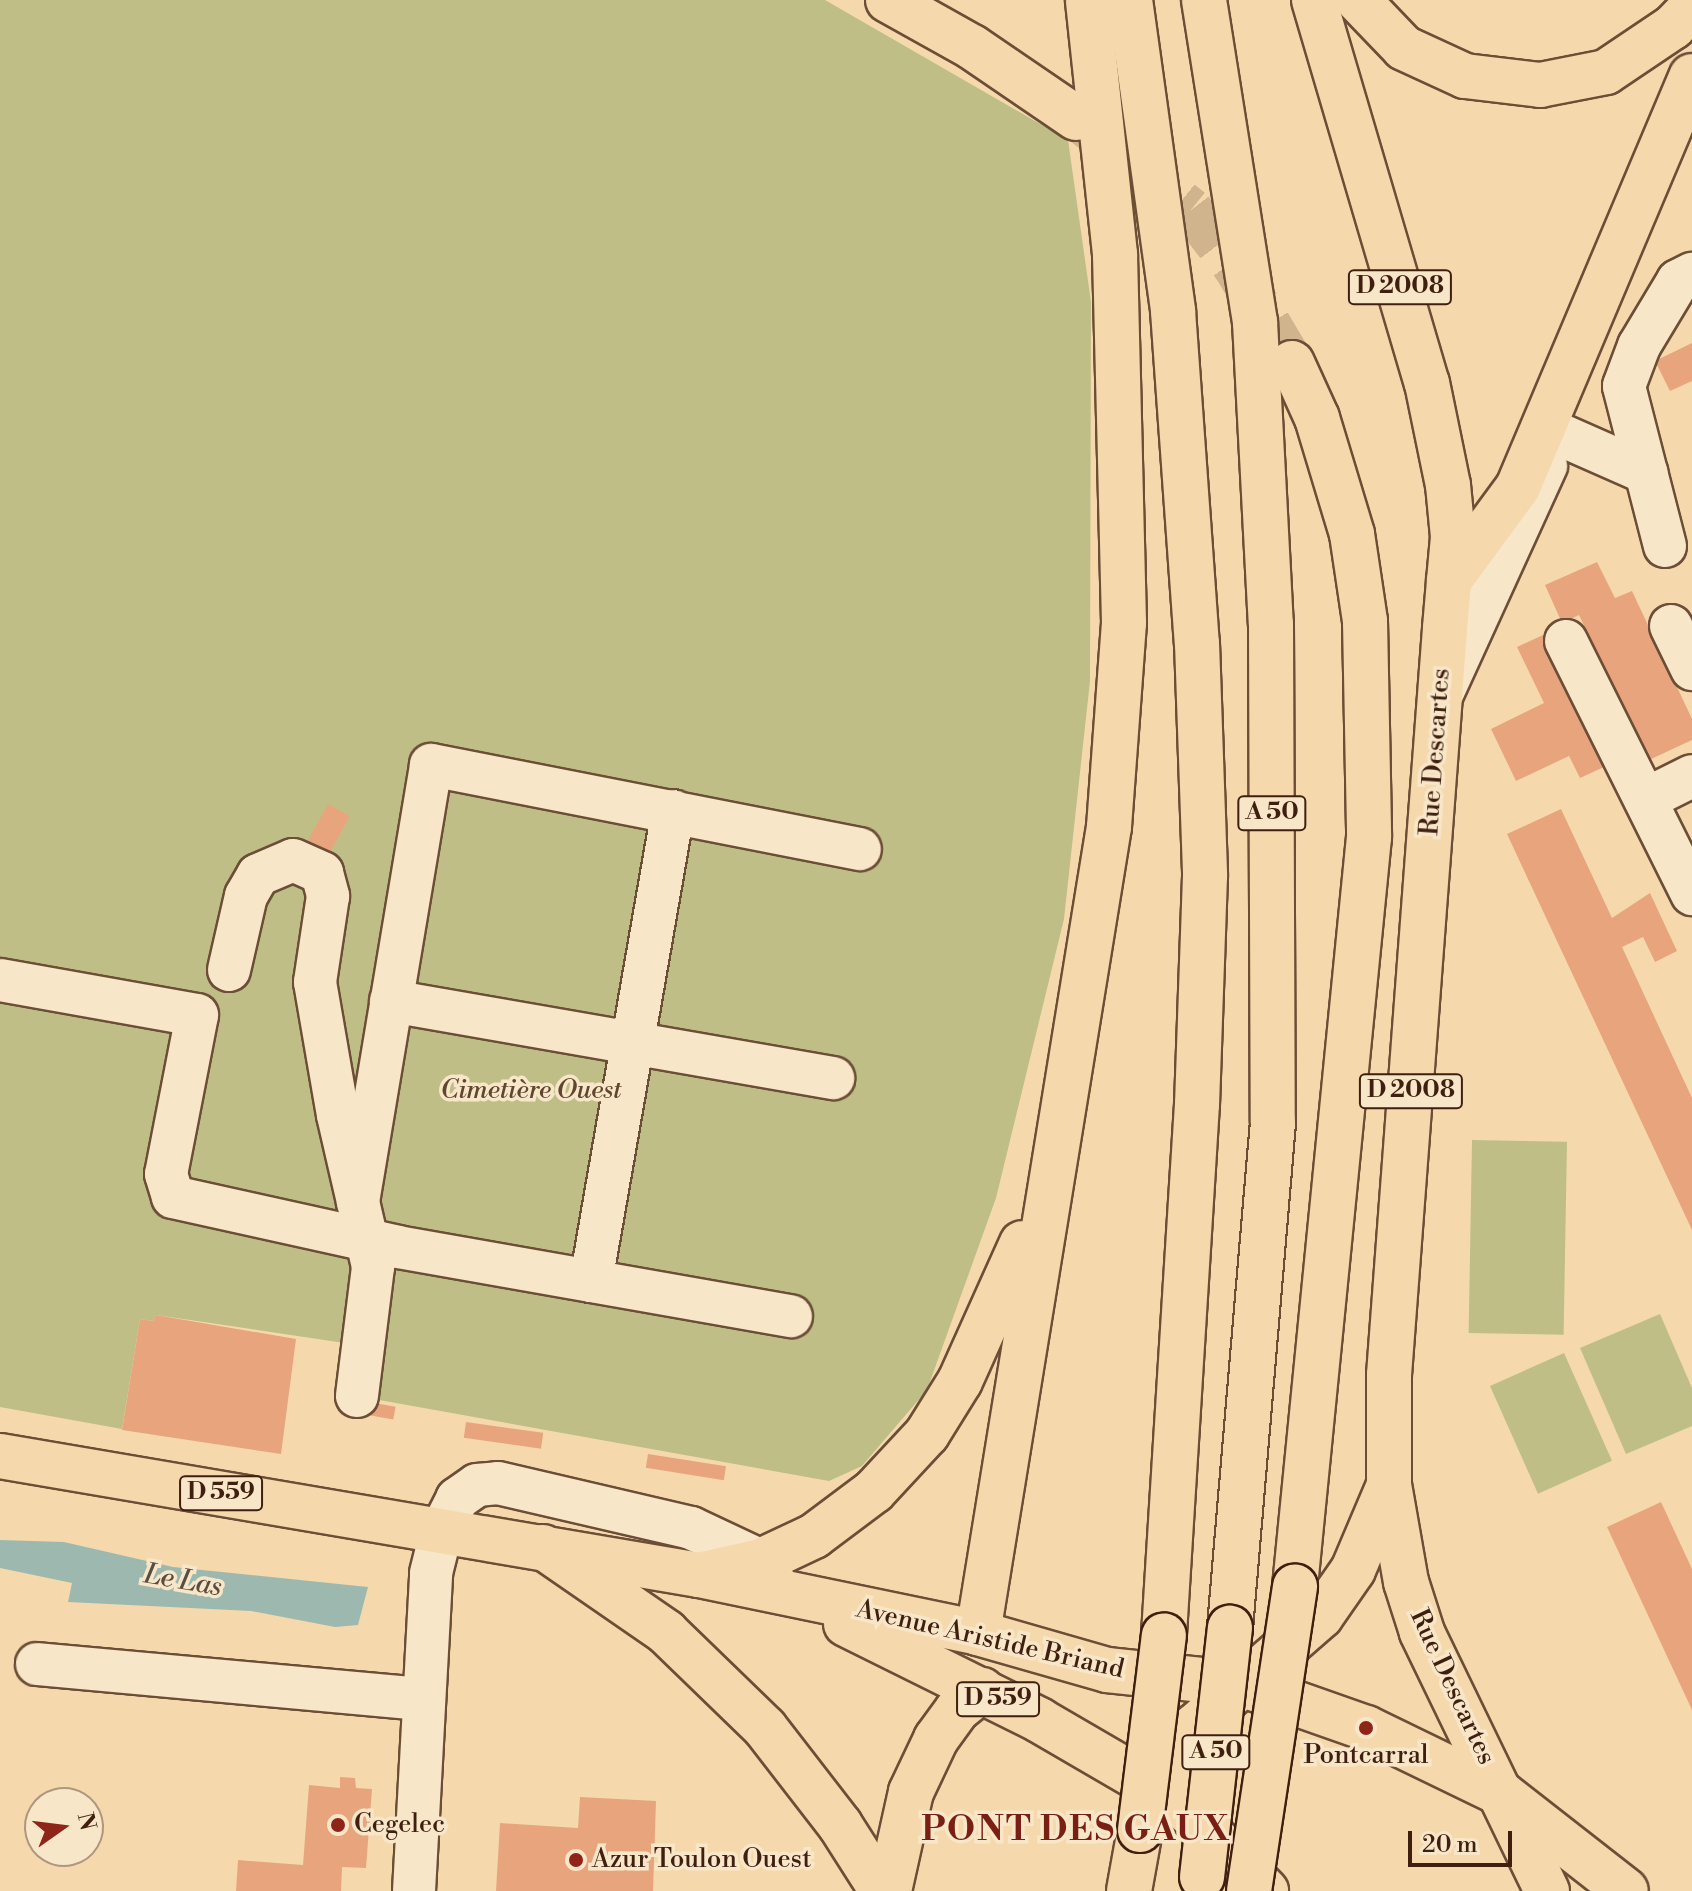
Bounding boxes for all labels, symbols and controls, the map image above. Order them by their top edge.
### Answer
road number: D 2008 [1346,267,1454,307]
street label: Rue Descartes [1415,667,1457,837]
road number: A 50 [1236,793,1308,833]
road number: D 2008 [1357,1071,1465,1111]
park label: Cimetière Ouest [440,1075,622,1107]
road number: D 559 [179,1473,263,1513]
water label: Le Las [142,1558,224,1604]
street label: Avenue Aristide Briand [853,1594,1127,1686]
street label: Rue Descartes [1402,1604,1502,1770]
road number: D 559 [956,1679,1040,1719]
marker: Pontcarral [1357,1719,1375,1737]
road number: A 50 [1180,1732,1252,1772]
place label: Pontcarral [1303,1740,1429,1772]
north arrow [24,1787,104,1867]
place label: Cegelec [354,1809,445,1841]
text: N [71,1810,101,1833]
district label: PONT DES GAUX [921,1811,1231,1851]
scale bar [1412,1815,1516,1865]
marker: Cegelec [329,1816,347,1834]
text: 20 m [1422,1830,1478,1860]
place label: Azur Toulon Ouest [592,1844,811,1876]
marker: Azur Toulon Ouest [567,1851,585,1869]

